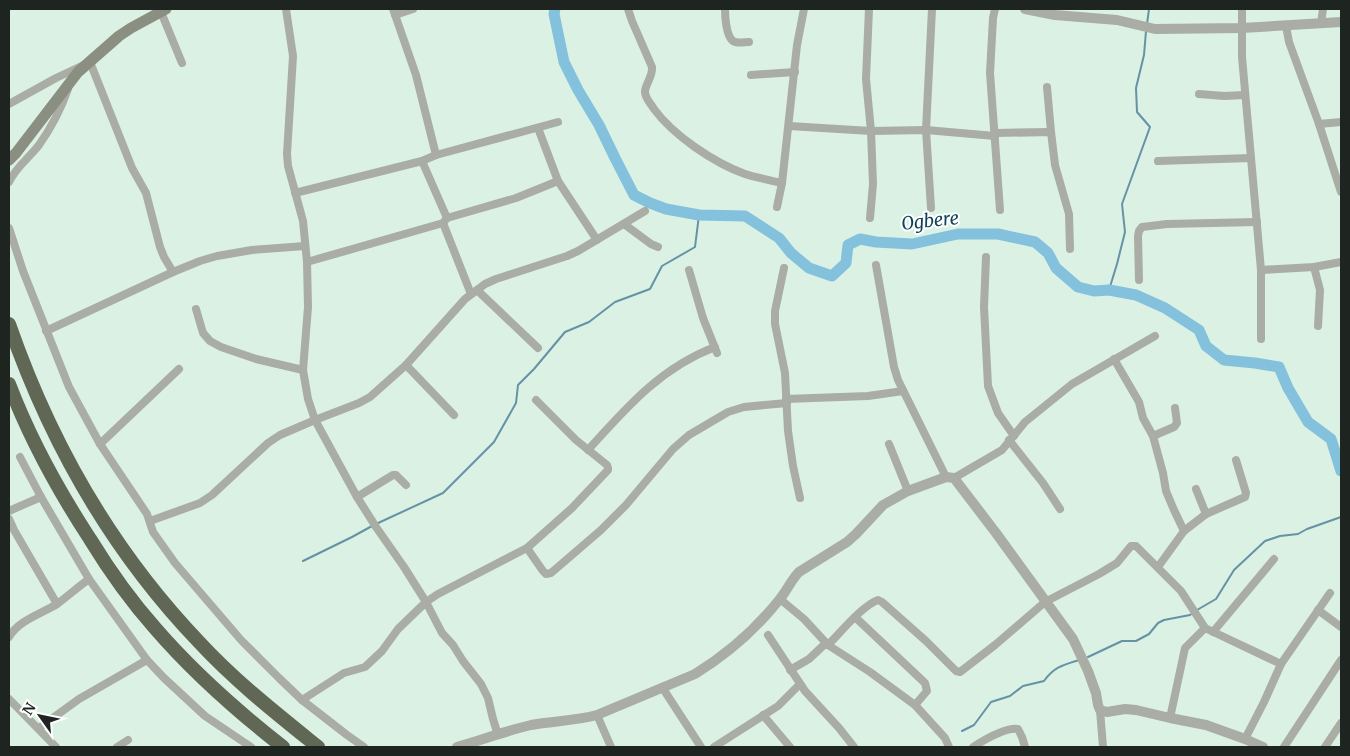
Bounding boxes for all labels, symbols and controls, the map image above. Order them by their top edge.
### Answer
water label: Ogbere [900,206,960,235]
north arrow [15,691,65,741]
text: N [19,699,40,718]

